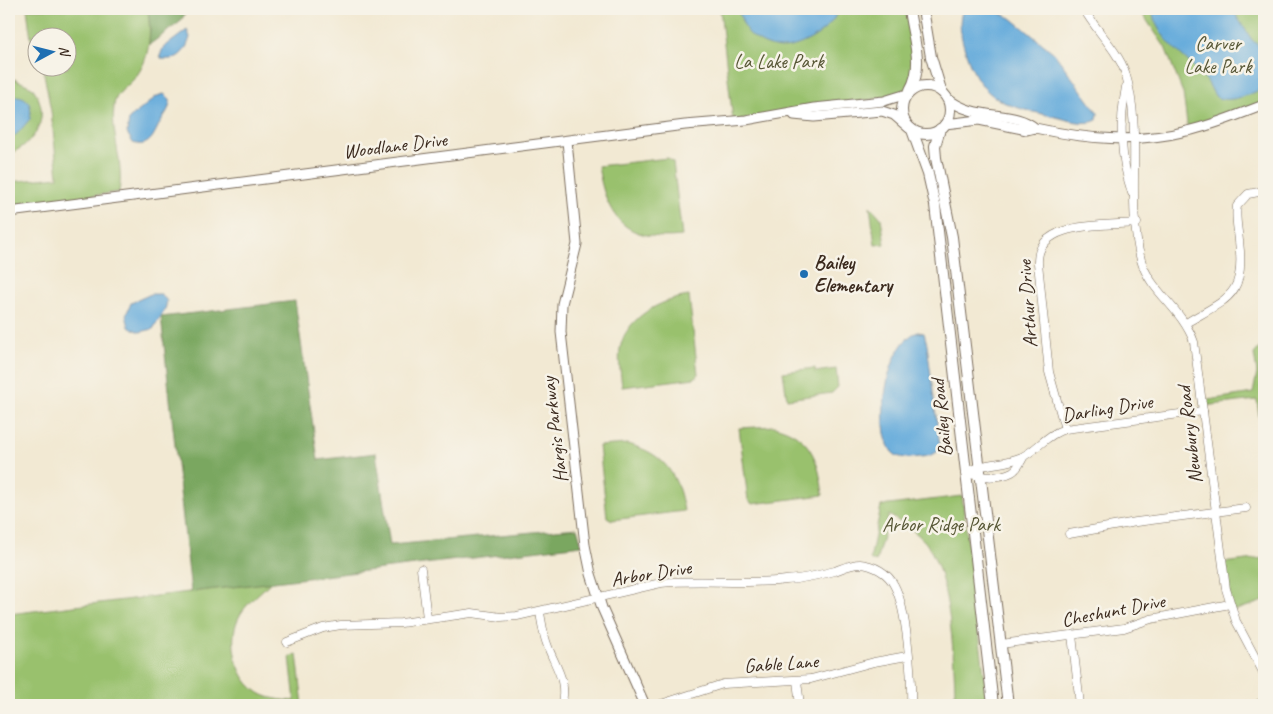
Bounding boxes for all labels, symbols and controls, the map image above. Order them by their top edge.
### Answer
north arrow [28,28,78,78]
park label: Carver Lake Park [1184,31,1253,79]
text: N [55,45,74,58]
park label: La Lake Park [734,49,825,74]
street label: Woodlane Drive [342,127,450,164]
place label: Bailey Elementary [814,250,894,298]
street label: Arthur Drive [1012,258,1043,349]
marker: Bailey Elementary [798,268,810,280]
street label: Hargis Parkway [535,373,573,484]
street label: Bailey Road [925,375,958,458]
street label: Newbury Road [1171,382,1208,485]
street label: Darling Drive [1060,389,1156,428]
park label: Arbor Ridge Park [882,512,1001,537]
street label: Arbor Drive [609,555,694,592]
street label: Cheshunt Drive [1059,588,1168,633]
street label: Gable Lane [743,648,820,679]

